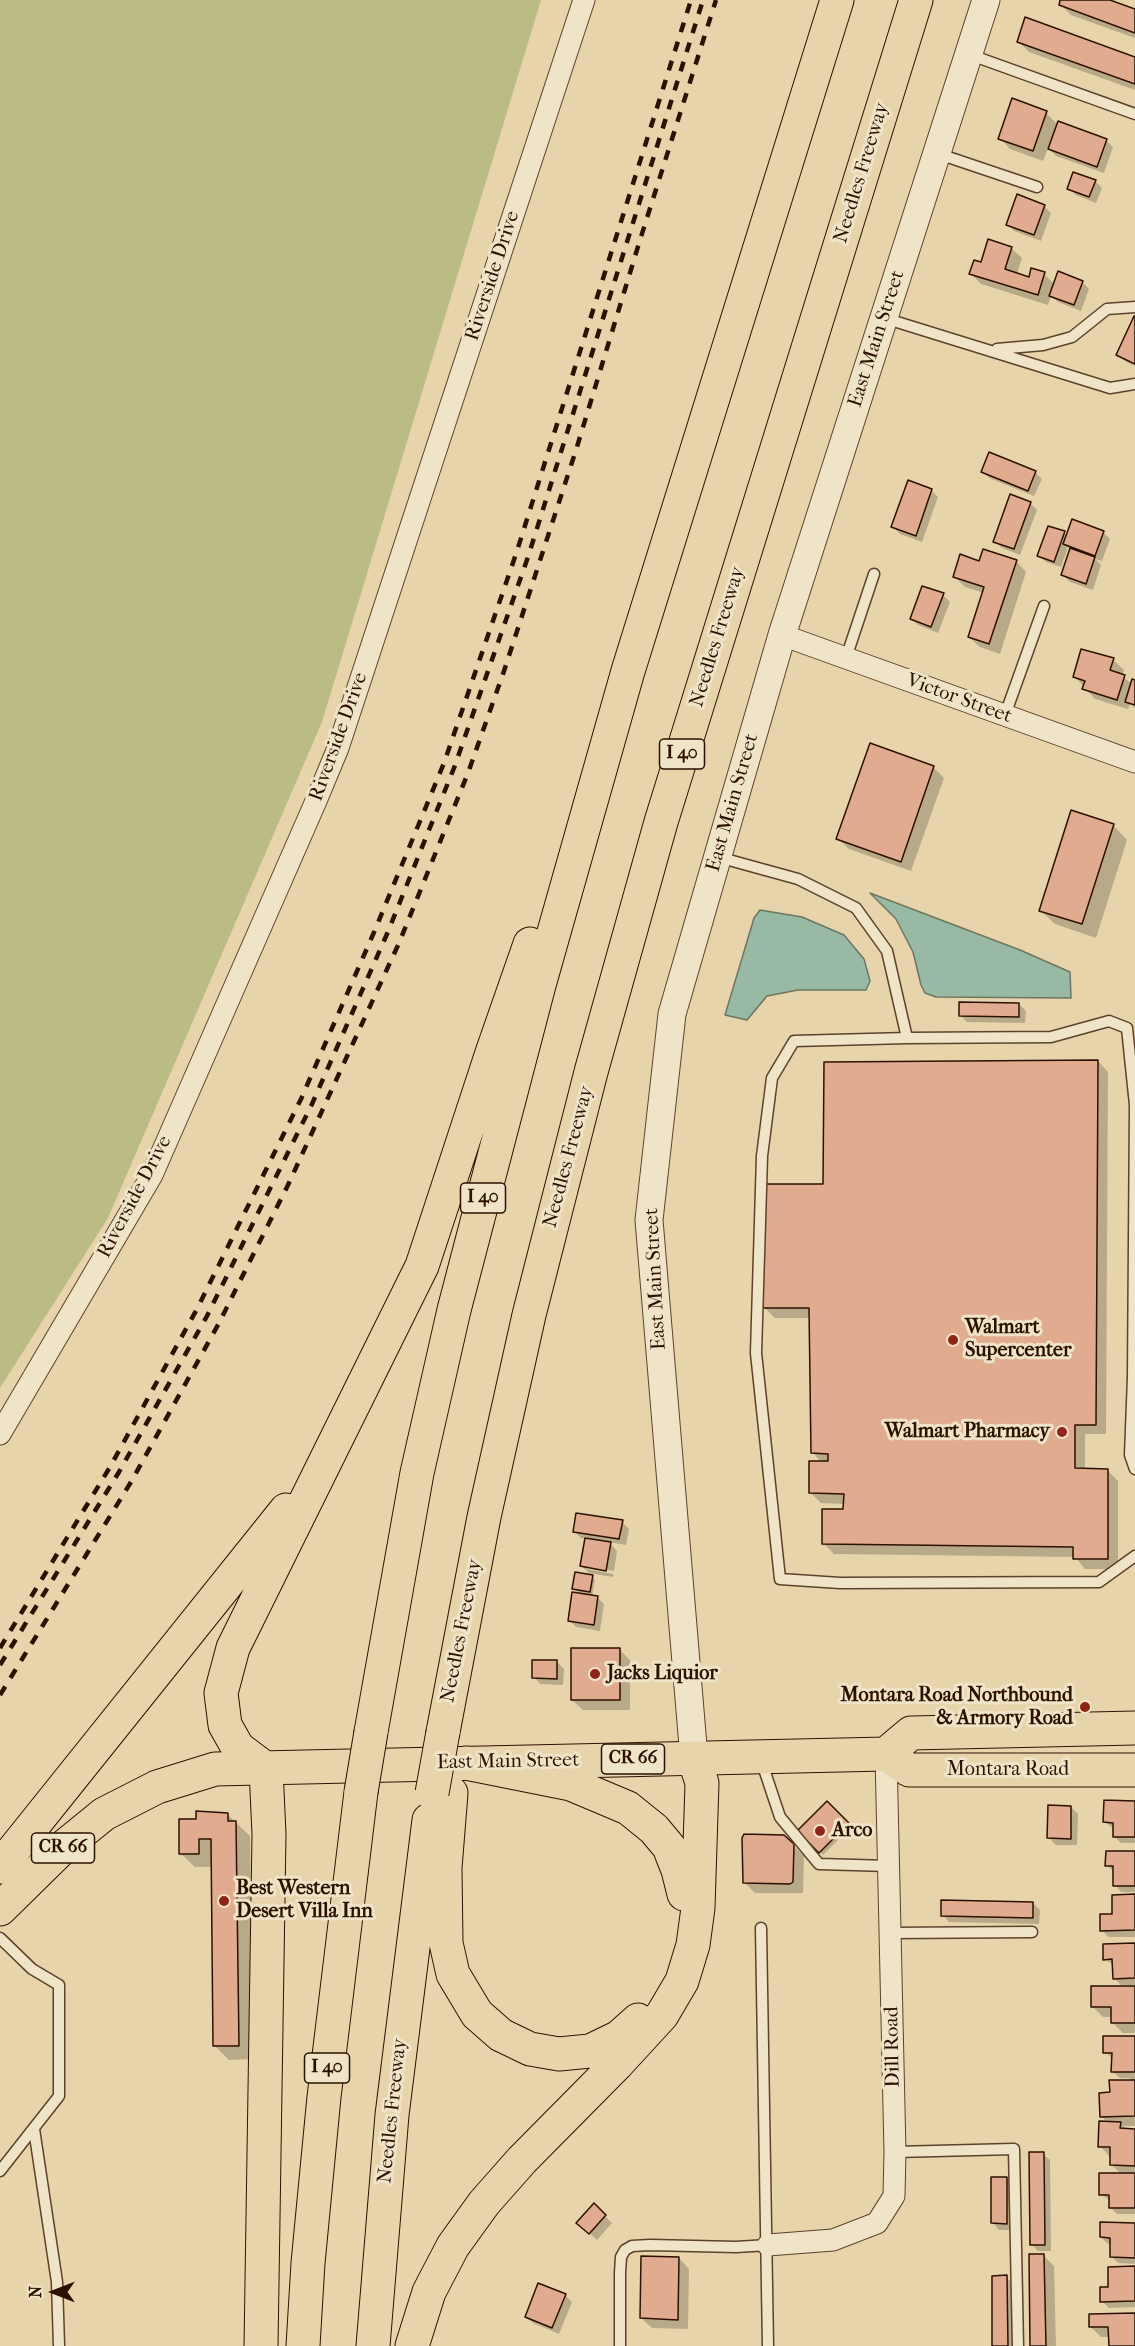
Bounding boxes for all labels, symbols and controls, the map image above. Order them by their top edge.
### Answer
street label: Needles Freeway [829,100,895,246]
street label: Riverside Drive [461,208,525,344]
street label: East Main Street [844,268,910,410]
street label: Needles Freeway [685,564,751,710]
street label: Riverside Drive [305,669,373,805]
street label: Victor Street [903,669,1015,729]
street label: East Main Street [702,731,764,875]
road number: I 40 [660,739,704,769]
street label: Needles Freeway [539,1084,599,1230]
street label: Riverside Drive [93,1132,177,1262]
road number: I 40 [460,1183,506,1213]
street label: East Main Street [640,1207,672,1351]
place label: Walmart Supercenter [965,1316,1071,1363]
marker: Walmart Supercenter [946,1333,960,1347]
place label: Walmart Pharmacy [885,1420,1050,1444]
marker: Walmart Pharmacy [1055,1425,1069,1439]
street label: Needles Freeway [436,1557,488,1705]
place label: Jacks Liquior [607,1662,718,1686]
marker: Jacks Liquior [588,1667,602,1681]
place label: Montara Road Northbound & Armory Road [840,1684,1073,1731]
marker: Montara Road Northbound & Armory Road [1078,1700,1092,1714]
road number: CR 66 [602,1744,664,1774]
street label: East Main Street [437,1749,579,1775]
street label: Montara Road [947,1758,1069,1782]
place label: Arco [832,1819,872,1843]
marker: Arco [813,1824,827,1838]
road number: CR 66 [32,1833,94,1863]
place label: Best Western Desert Villa Inn [236,1877,373,1924]
marker: Best Western Desert Villa Inn [217,1894,231,1908]
street label: Dill Road [880,2006,906,2088]
street label: Needles Freeway [373,2037,413,2185]
road number: I 40 [304,2053,350,2083]
north arrow [24,2262,84,2322]
text: N [26,2286,45,2298]

